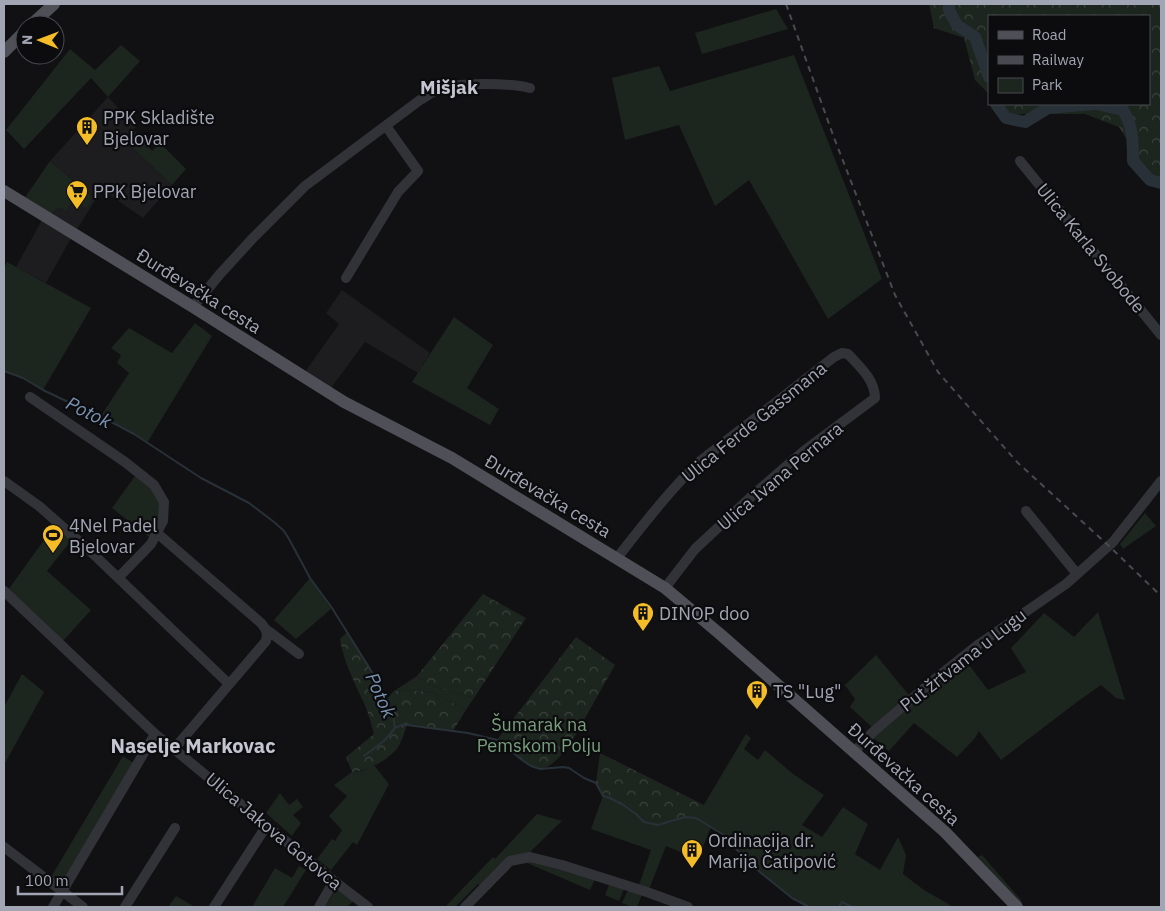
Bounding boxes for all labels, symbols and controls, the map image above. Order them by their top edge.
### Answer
north arrow [15,15,65,65]
legend [988,15,1150,105]
text: Road [1032,25,1067,44]
text: N [18,35,36,45]
text: Railway [1032,50,1085,69]
district label: Mišjak [420,75,478,99]
text: Park [1032,75,1062,94]
place label: PPK Skladište Bjelovar [103,106,215,150]
building icon: PPK Skladište Bjelovar [75,115,99,146]
street label: Ulica Karla Svobode [1031,178,1151,318]
supermarket icon: PPK Bjelovar [65,179,89,210]
place label: PPK Bjelovar [93,180,197,203]
street label: Đurđevačka cesta [132,243,266,339]
street label: Ulica Ferde Gassmana [677,356,831,488]
water label: Potok [62,391,117,434]
street label: Ulica Ivana Pernara [712,416,848,535]
street label: Đurđevačka cesta [481,449,616,543]
place label: 4Nel Padel Bjelovar [69,514,157,558]
sports icon: 4Nel Padel Bjelovar [41,523,65,554]
building icon: DINOP doo [631,601,655,632]
place label: DINOP doo [659,602,750,625]
street label: Put žrtvama u Lugu [895,603,1031,717]
water label: Potok [360,668,402,723]
building icon: TS "Lug" [745,679,769,710]
place label: TS "Lug" [773,680,842,703]
park label: Šumarak na Pemskom Polju [477,712,601,757]
street label: Đurđevačka cesta [843,718,965,831]
district label: Naselje Markovac [110,732,276,759]
street label: Ulica Jakova Gotovca [201,767,347,895]
place label: Ordinacija dr. Marija Čatipović [708,829,836,873]
building icon: Ordinacija dr. Marija Čatipović [680,838,704,869]
scale bar [18,864,121,896]
text: 100 m [25,871,69,890]

